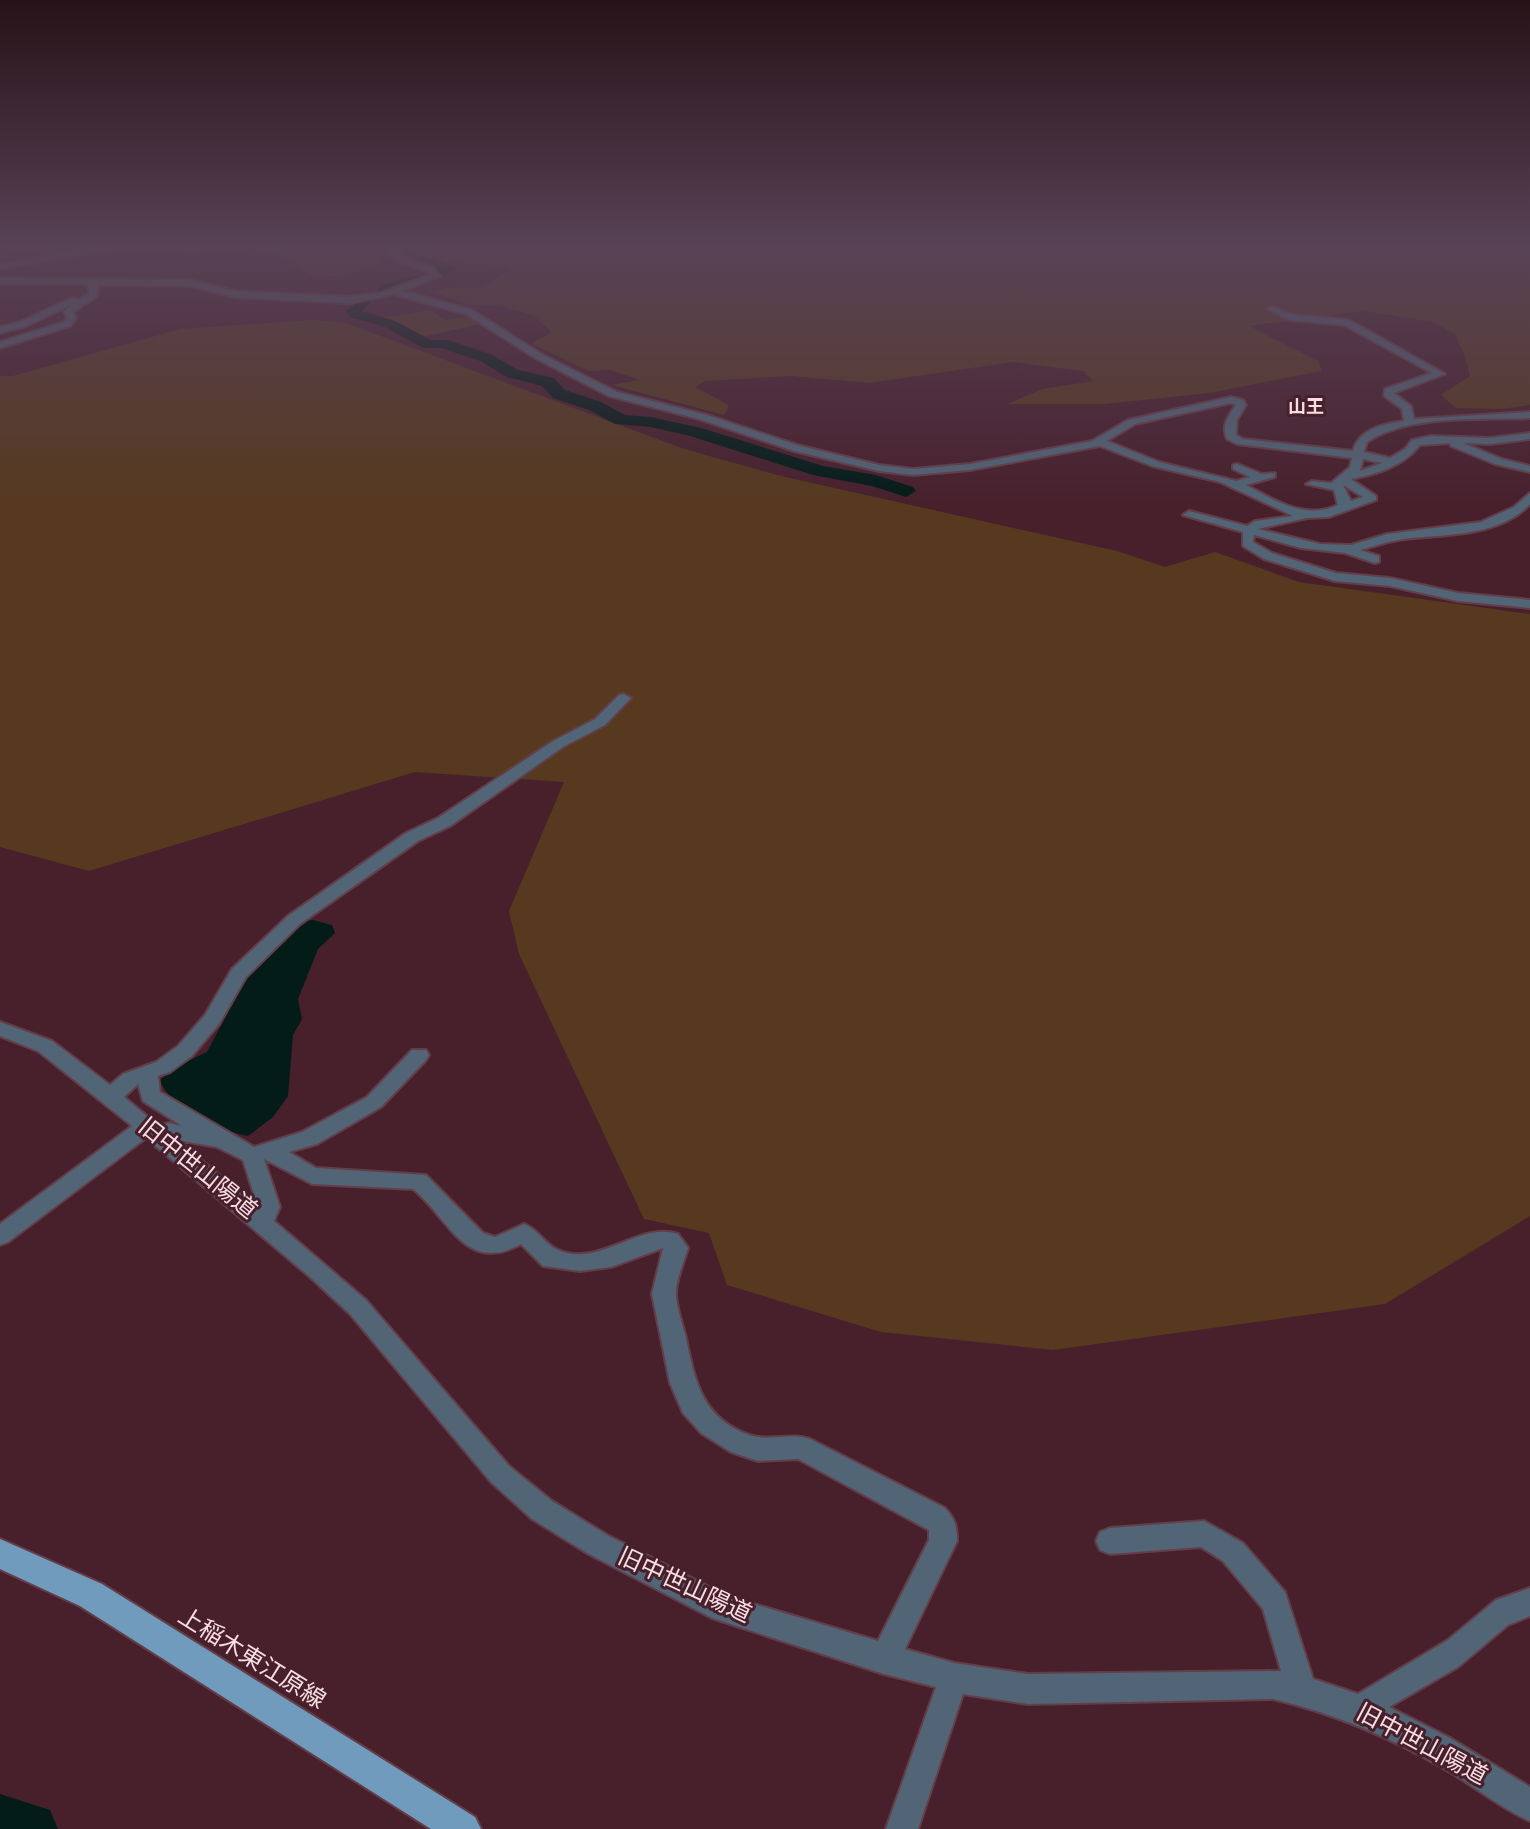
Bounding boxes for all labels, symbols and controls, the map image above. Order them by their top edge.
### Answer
district label: 山王 [1288,394,1324,419]
street label: 旧中世山陽道 [133,1109,265,1225]
street label: 旧中世山陽道 [613,1539,757,1629]
street label: 上稲木東江原線 [173,1599,332,1715]
street label: 旧中世山陽道 [1351,1695,1494,1791]

